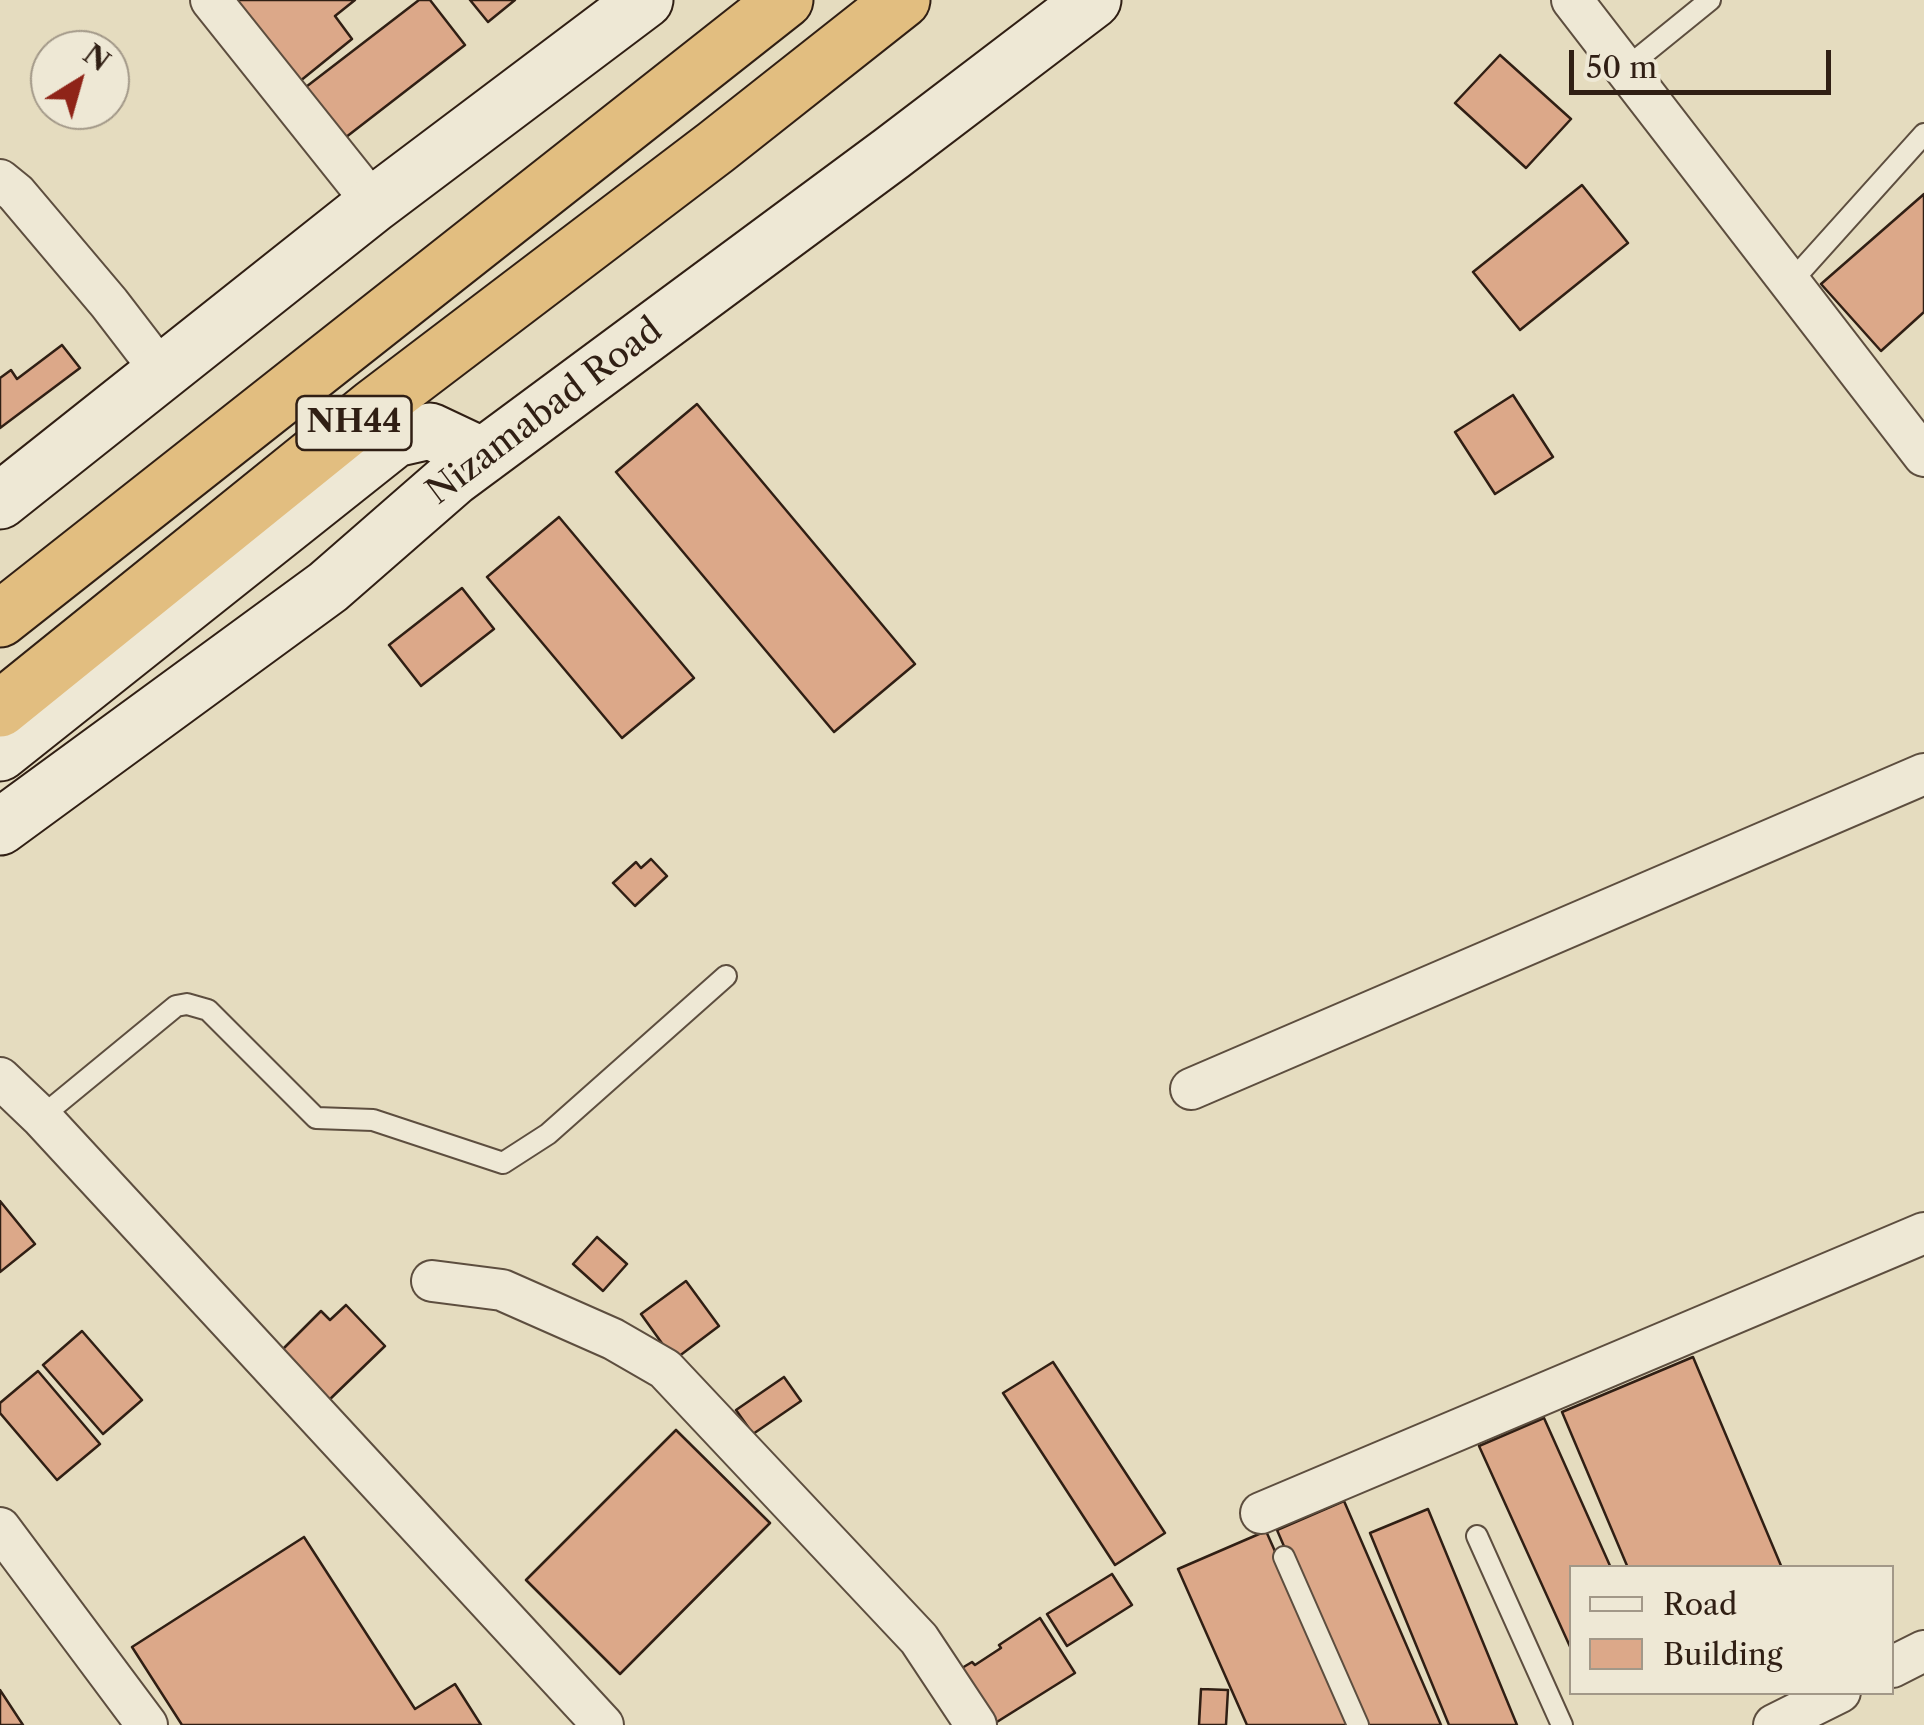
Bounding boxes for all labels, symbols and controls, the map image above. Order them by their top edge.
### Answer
north arrow [30,30,130,130]
scale bar [1574,30,1836,92]
text: N [77,37,117,79]
text: 50 m [1586,49,1657,86]
street label: Nizamabad Road [419,310,671,514]
road number: NH44 [296,396,412,450]
legend [1569,1565,1894,1695]
text: Road [1663,1586,1737,1623]
text: Building [1663,1636,1783,1673]

